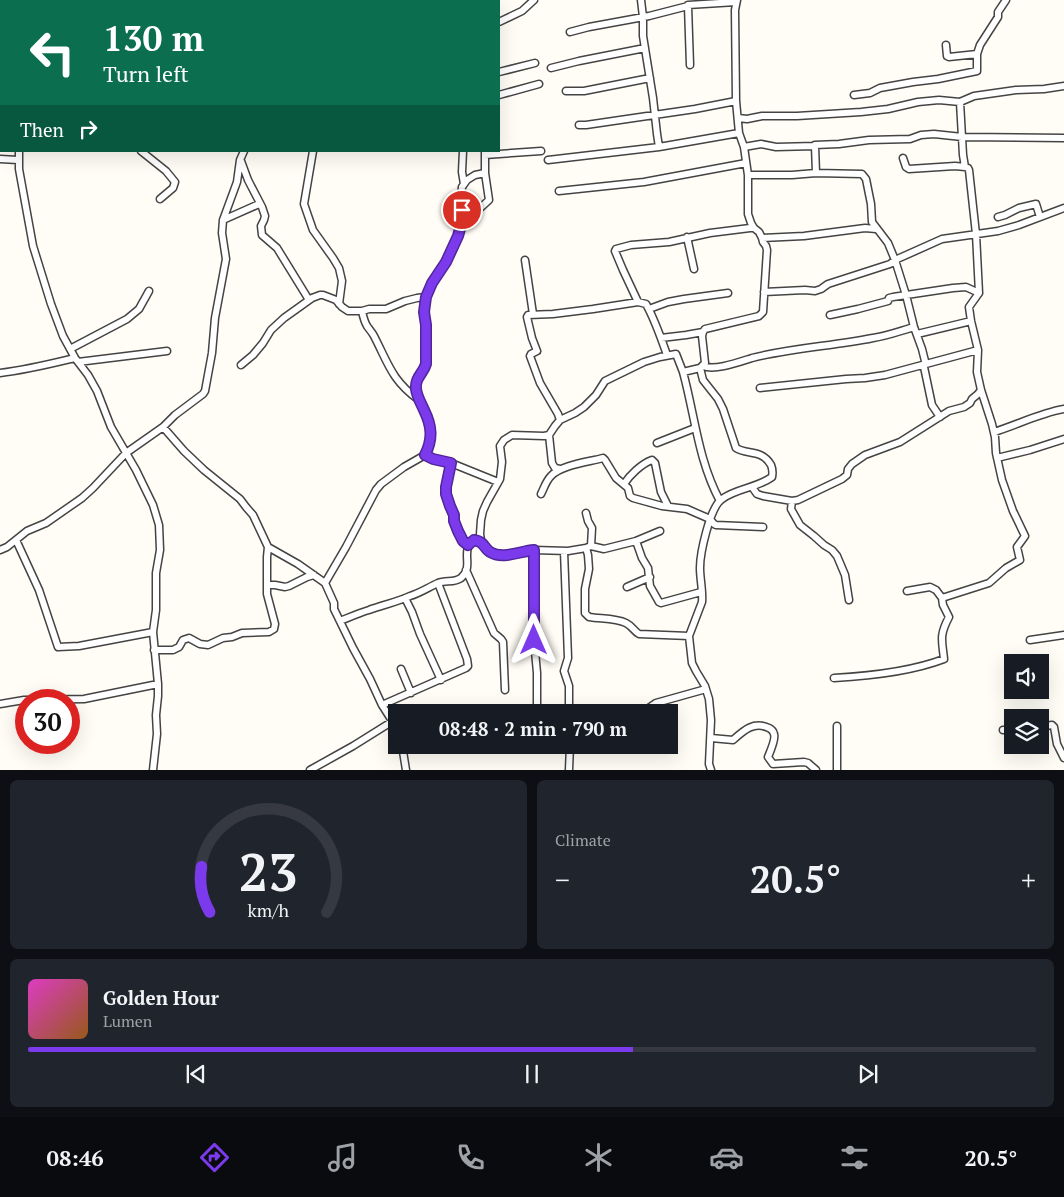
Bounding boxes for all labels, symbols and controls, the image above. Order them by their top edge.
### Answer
text: 130 m [103,15,204,61]
icon: left [20,20,85,85]
text: Turn left [103,59,189,88]
icon: right [74,115,102,143]
text: Then [20,117,64,142]
pin [441,189,483,231]
icon: arrive [448,196,476,224]
position arrow [507,613,559,665]
map controls [1004,654,1049,754]
button: sound [1004,654,1049,699]
speed limit sign: 30 [15,689,80,754]
button: layers [1004,709,1049,754]
text: 08:48 · 2 min · 790 m [439,716,627,741]
text: Climate [555,829,611,851]
text: 23 [239,837,298,906]
text: 20.5° [750,854,841,904]
text: − [555,861,570,898]
text: + [1021,861,1036,898]
text: km/h [248,898,290,922]
text: Golden Hour [103,985,219,1010]
text: Lumen [103,1010,152,1032]
icon: previous [182,1060,210,1088]
icon: pause [518,1060,546,1088]
icon: next [854,1060,882,1088]
icon: directions [197,1140,232,1175]
icon: music [325,1140,360,1175]
icon: phone [453,1140,488,1175]
icon: climate [581,1140,616,1175]
icon: car [709,1140,744,1175]
icon: filters [837,1140,872,1175]
text: 08:46 [46,1143,104,1172]
text: 20.5° [965,1143,1017,1172]

